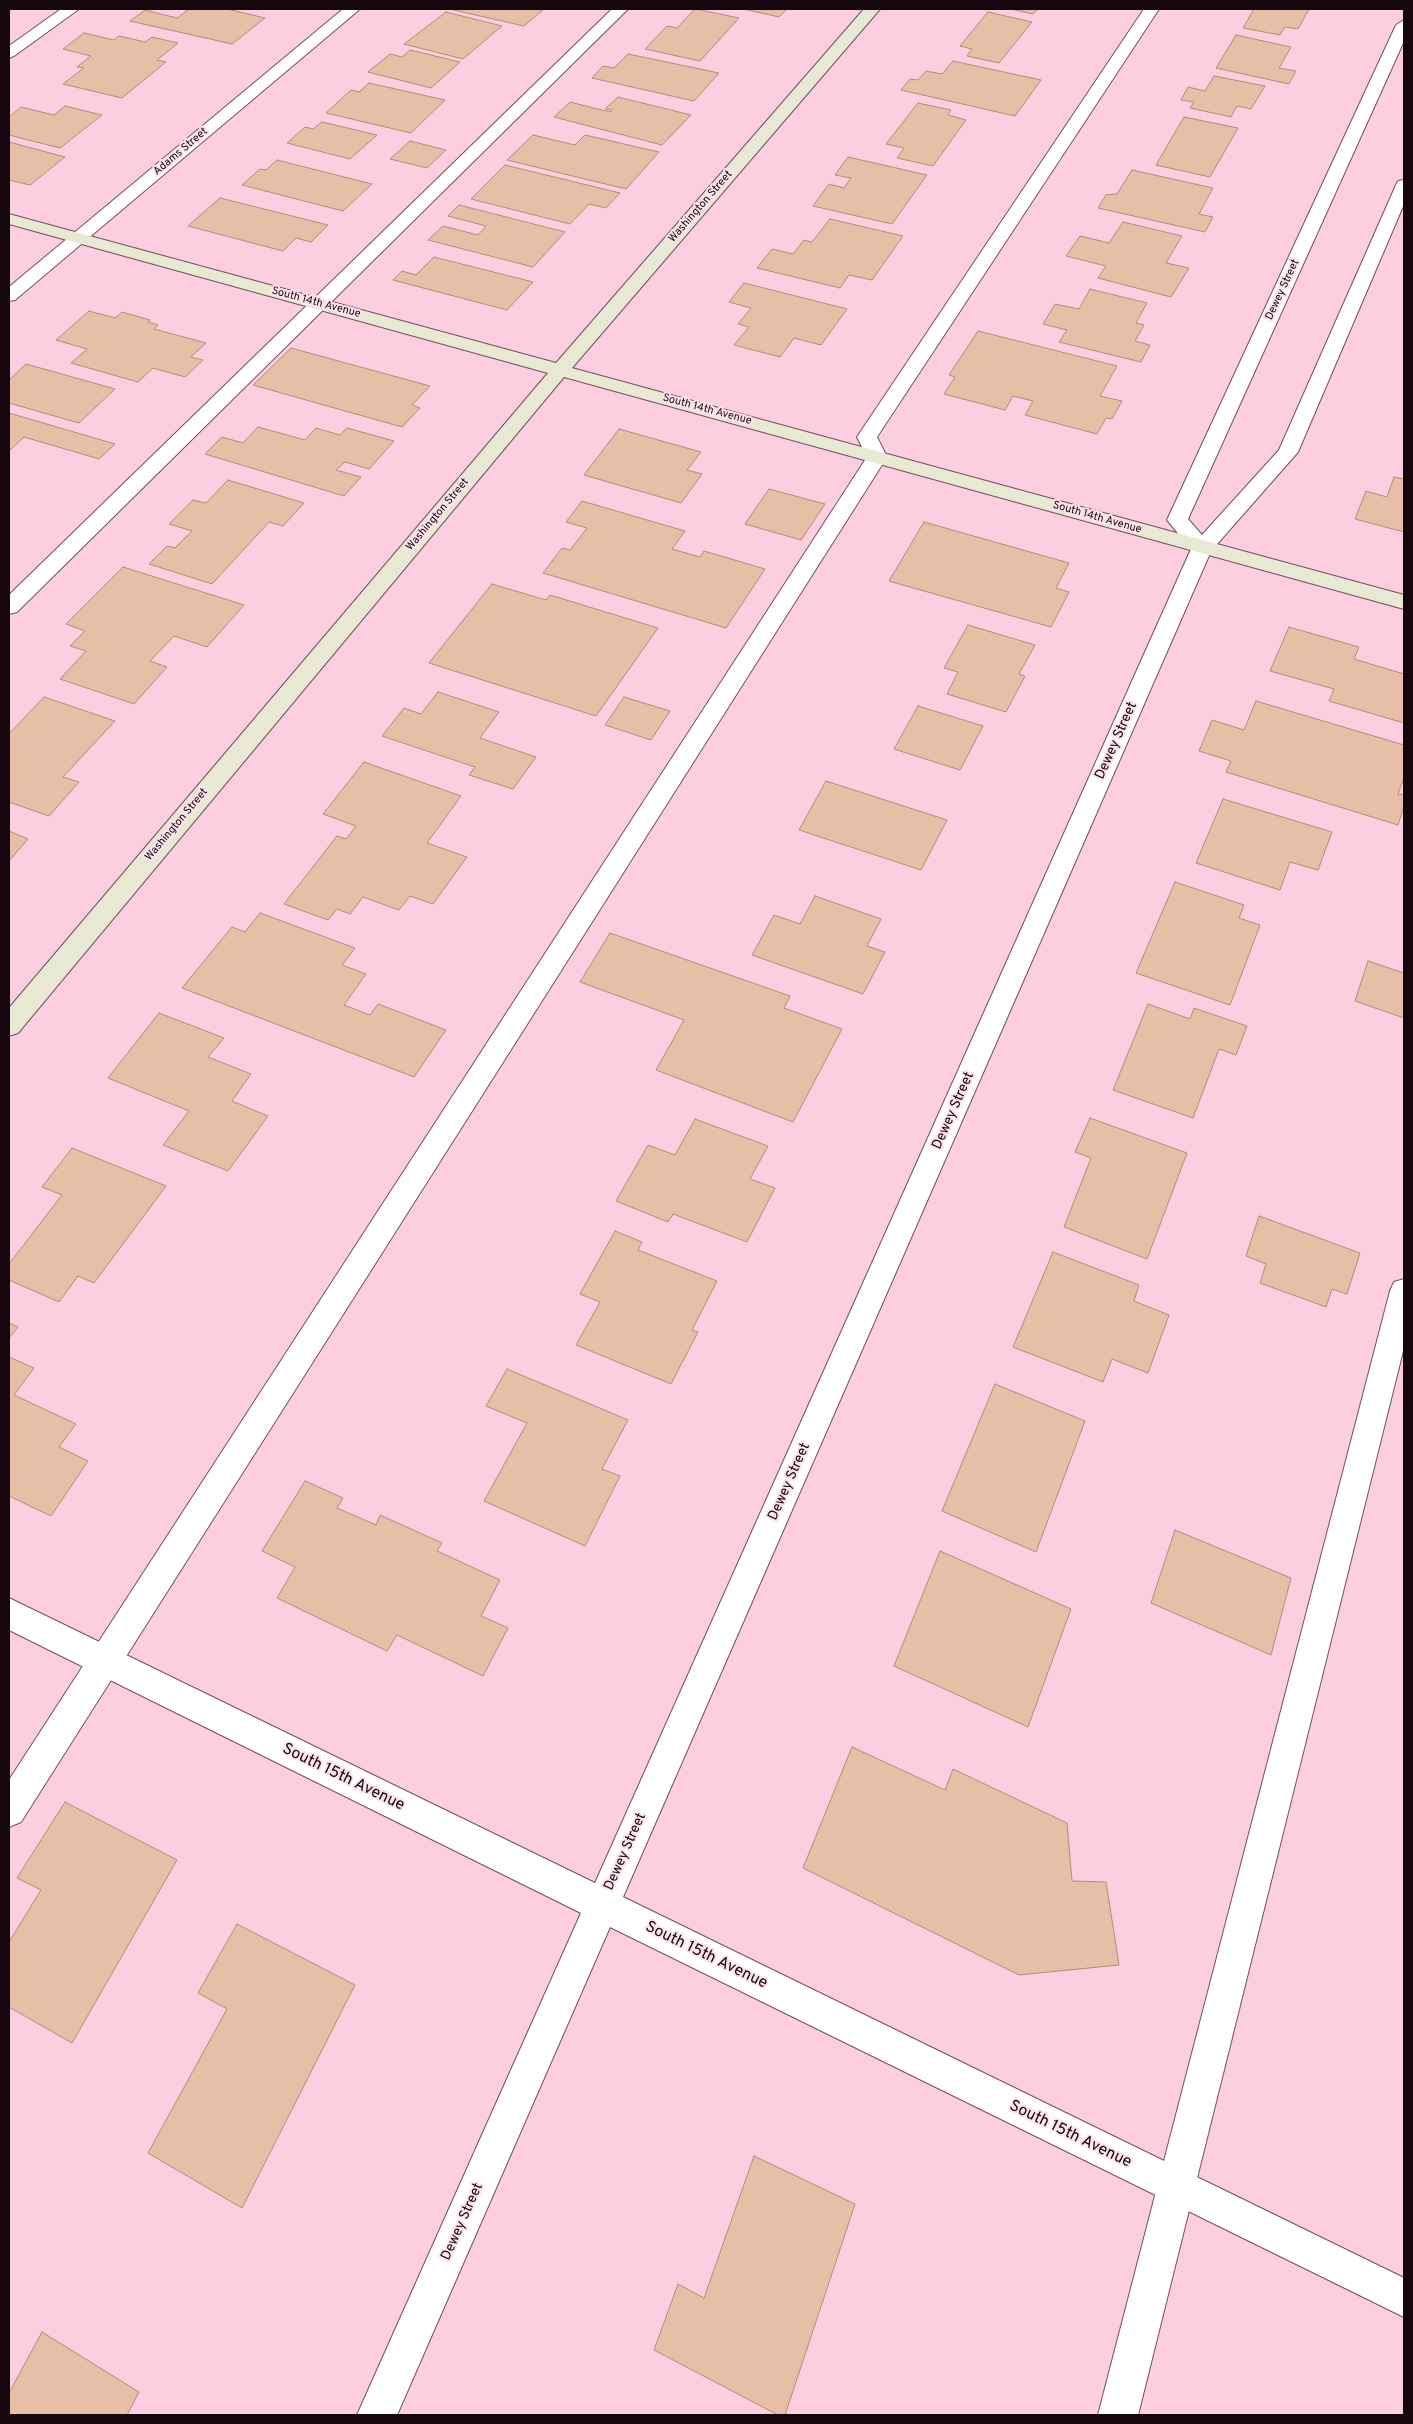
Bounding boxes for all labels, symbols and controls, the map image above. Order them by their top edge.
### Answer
street label: Adams Street [151,125,211,179]
street label: Washington Street [666,168,736,246]
street label: Dewey Street [1263,258,1303,322]
street label: South 14th Avenue [270,285,362,321]
street label: South 14th Avenue [661,392,753,428]
street label: Washington Street [404,476,472,554]
street label: South 14th Avenue [1051,499,1143,537]
street label: Dewey Street [1092,700,1142,782]
street label: Washington Street [143,786,211,864]
street label: Dewey Street [929,1070,979,1152]
street label: Dewey Street [765,1441,815,1523]
street label: South 15th Avenue [279,1740,407,1816]
street label: Dewey Street [601,1811,651,1893]
street label: South 15th Avenue [642,1918,770,1994]
street label: South 15th Avenue [1006,2097,1134,2173]
street label: Dewey Street [438,2181,488,2263]

